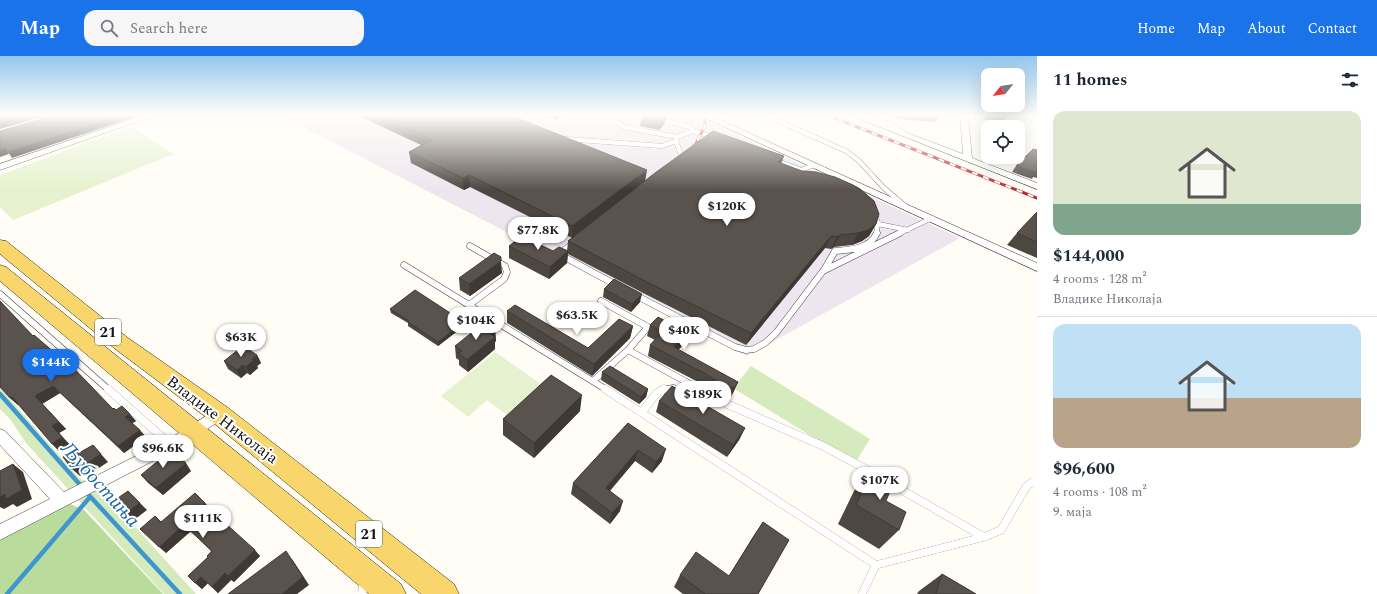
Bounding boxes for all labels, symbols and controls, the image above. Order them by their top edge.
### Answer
search box [84,10,364,46]
text: Map [20,14,60,43]
icon: search [98,17,120,39]
text: Search here [130,17,208,40]
text: Home [1137,18,1175,39]
text: Map [1197,18,1225,39]
text: About [1247,18,1286,39]
text: Contact [1308,18,1357,39]
text: 11 homes [1053,67,1127,93]
north arrow [981,68,1025,112]
map controls [981,68,1025,164]
icon: filters [1339,69,1361,91]
button: locate [981,120,1025,164]
icon: home [1171,137,1243,209]
pin: $120K [699,193,755,227]
text: $120K [707,196,747,216]
pin: $77.8K [505,217,571,251]
text: $77.8K [517,220,559,240]
text: $144,000 [1053,243,1124,269]
text: 4 rooms · 128 m² [1053,269,1147,289]
text: Владике Николаја [1053,289,1162,309]
pin: $63.5K [544,302,610,336]
text: $63.5K [556,305,598,325]
pin: $104K [448,307,504,341]
text: $104K [456,310,496,330]
pin: $40K [660,317,708,351]
road number: 21 [95,319,121,345]
text: $40K [668,320,700,340]
pin: $63K [217,324,265,358]
text: $63K [225,327,257,347]
pin: $144K [23,349,79,383]
icon: home [1171,350,1243,422]
text: $144K [31,352,71,372]
street label: Владике Николаја [161,370,283,470]
pin: $189K [675,381,731,415]
text: $189K [683,384,723,404]
water label: Љубостиња [53,434,147,534]
pin: $96.6K [130,435,196,469]
text: $96.6K [142,438,184,458]
text: $96,600 [1053,456,1115,482]
pin: $107K [852,467,908,501]
text: $107K [860,470,900,490]
text: 4 rooms · 108 m² [1053,482,1147,502]
text: 9. маја [1053,502,1092,522]
pin: $111K [175,505,231,539]
text: $111K [183,508,223,528]
road number: 21 [356,521,382,547]

